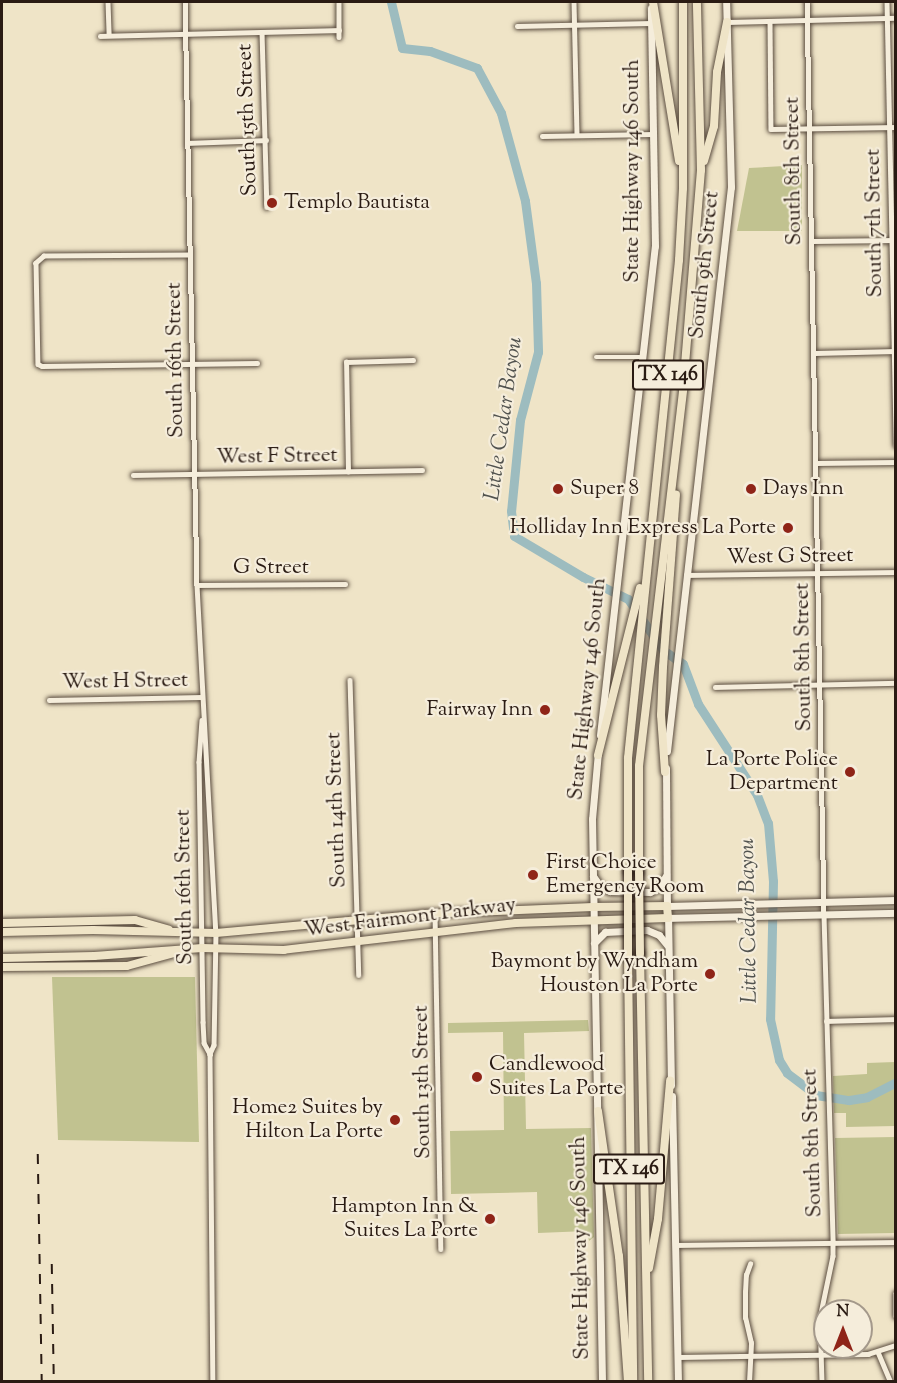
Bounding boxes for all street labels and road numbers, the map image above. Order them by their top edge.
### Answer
street label: South 15th Street [233,43,263,197]
street label: State Highway 146 South [620,59,646,283]
street label: South 8th Street [780,96,808,246]
street label: South 7th Street [861,148,889,298]
street label: South 9th Street [685,190,725,340]
street label: South 16th Street [162,282,190,438]
road number: TX 146 [632,358,704,392]
street label: West F Street [216,443,338,471]
street label: West G Street [726,543,854,571]
street label: G Street [233,555,309,581]
street label: State Highway 146 South [564,577,612,801]
street label: South 8th Street [790,582,818,732]
street label: West H Street [62,668,188,696]
street label: South 14th Street [322,732,352,888]
street label: South 16th Street [171,809,199,965]
street label: West Fairmont Parkway [303,892,517,944]
street label: South 13th Street [409,1005,437,1159]
street label: South 8th Street [798,1068,828,1218]
street label: State Highway 146 South [566,1136,596,1360]
road number: TX 146 [593,1152,665,1186]

